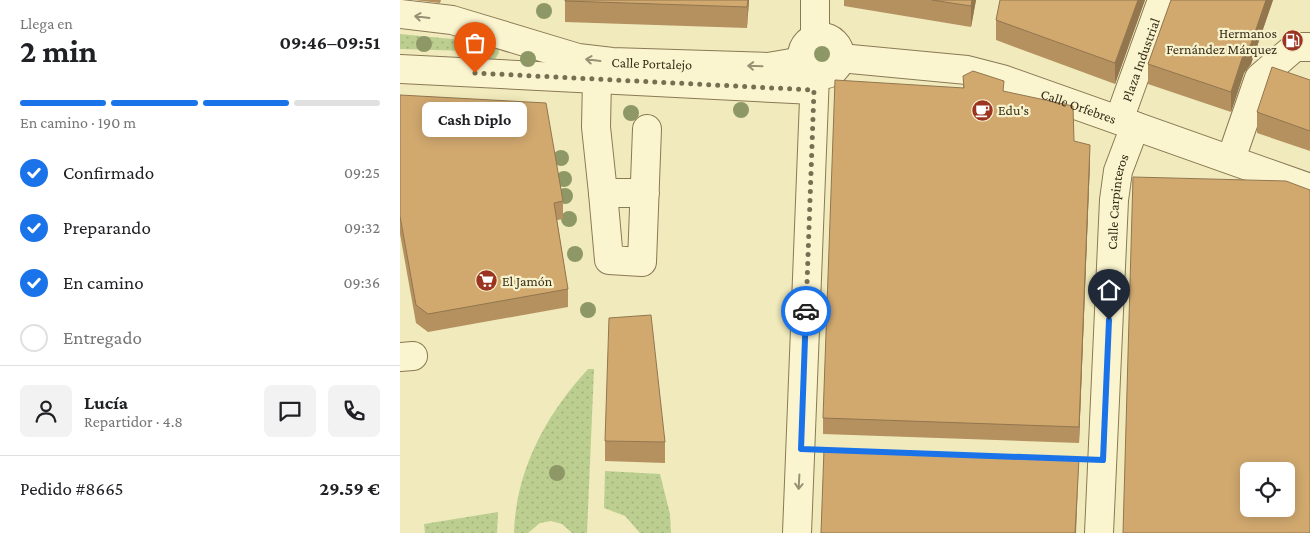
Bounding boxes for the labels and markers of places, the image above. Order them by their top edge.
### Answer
pin [454,22,496,73]
place label: Hermanos Fernández Márquez [1166,25,1277,57]
fuel station icon: Hermanos Fernández Márquez [1281,29,1305,53]
cafe icon: Edu's [970,98,994,122]
place label: Edu's [998,102,1029,118]
callout: Cash Diplo [422,103,528,138]
supermarket icon: El Jamón [474,269,498,293]
pin [1088,269,1130,320]
place label: El Jamón [502,273,553,289]

